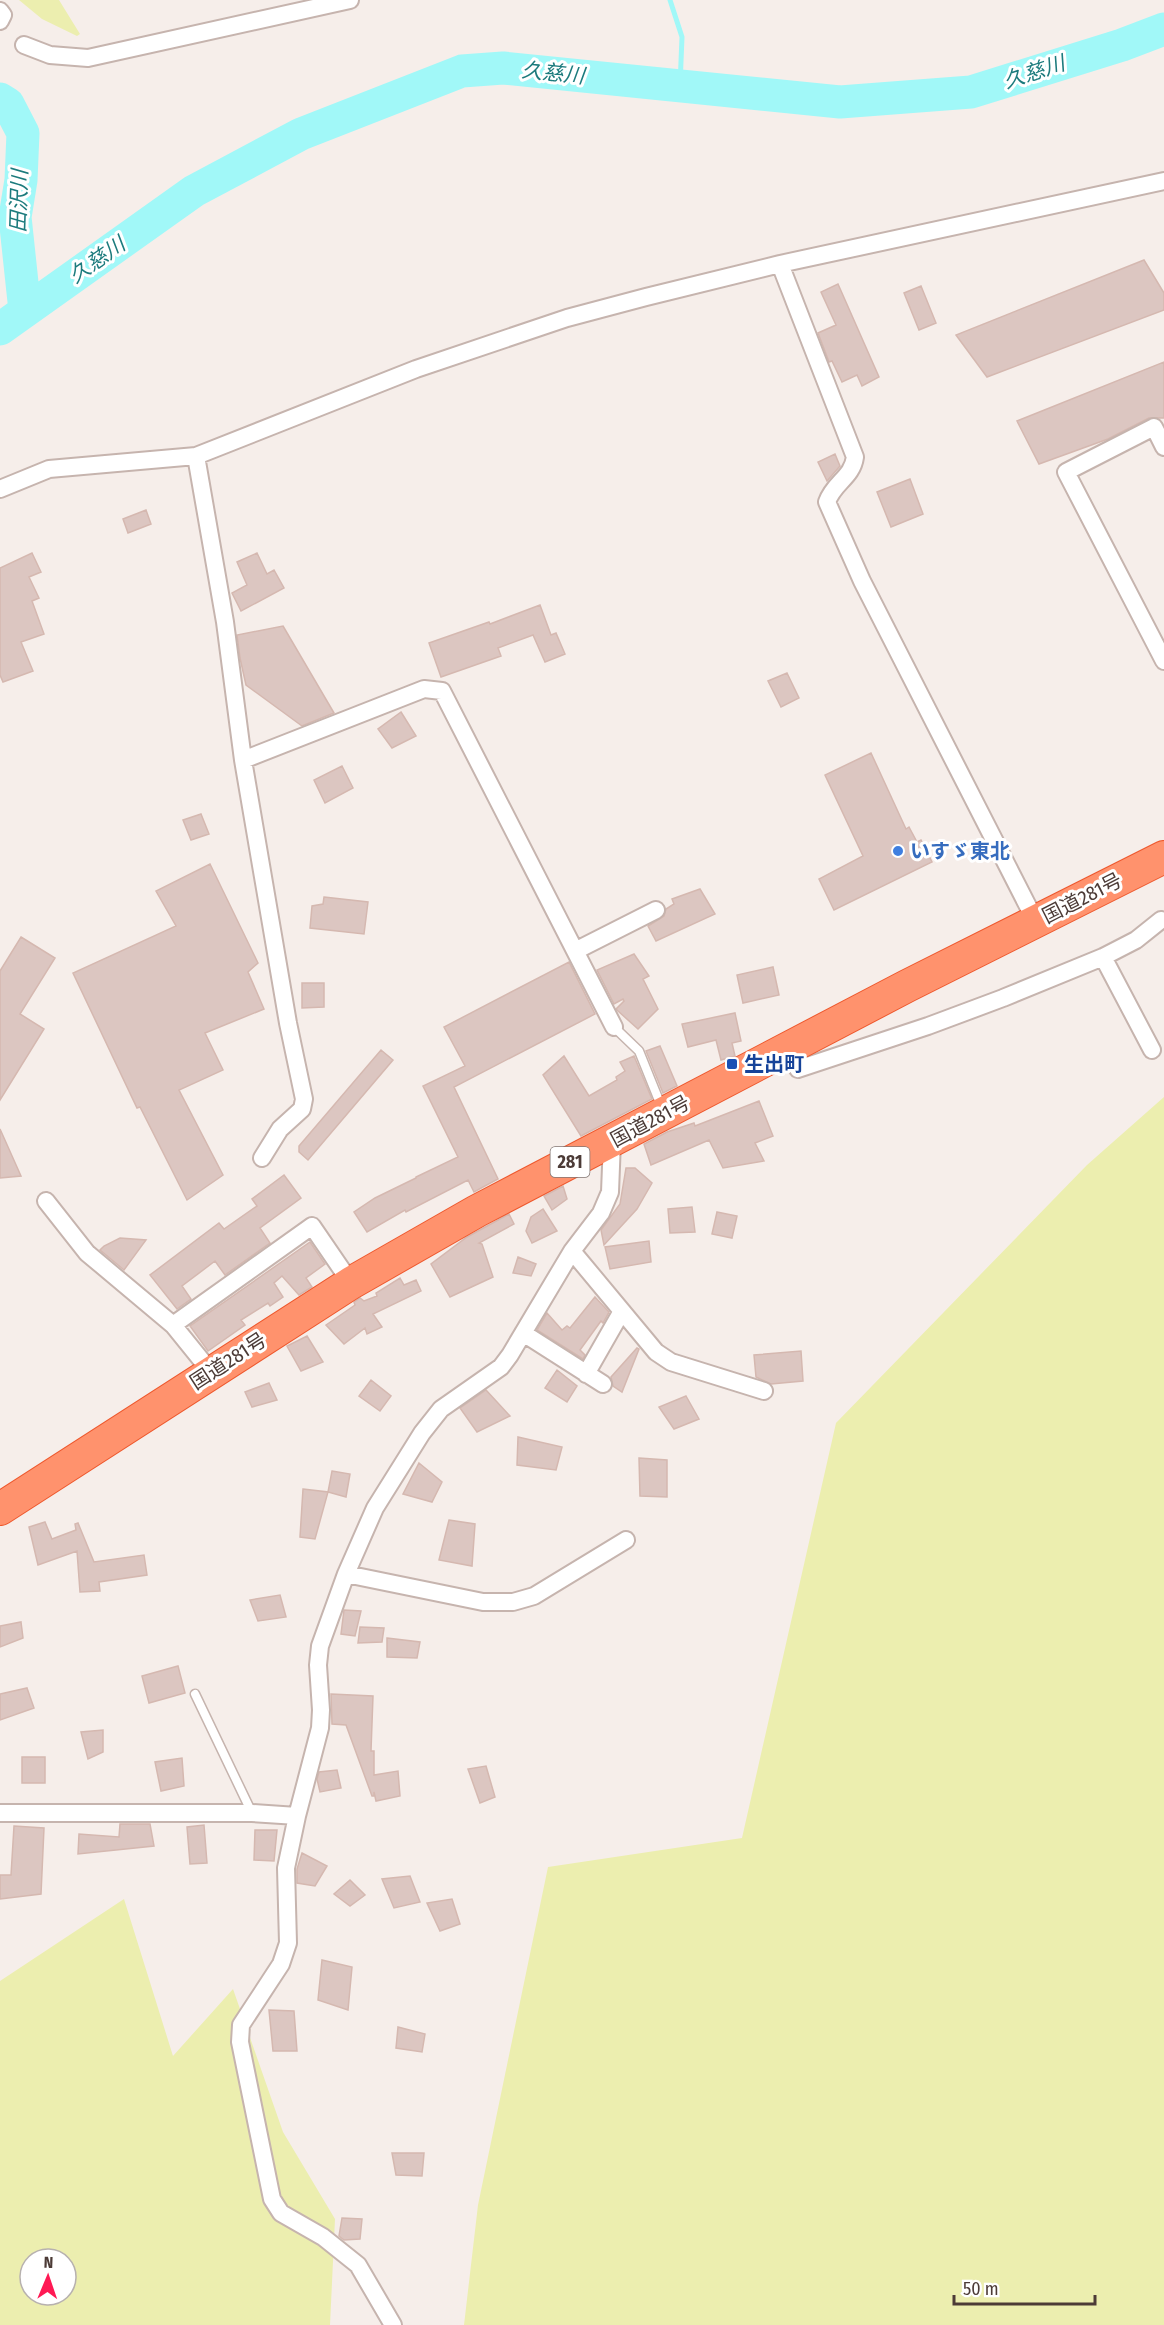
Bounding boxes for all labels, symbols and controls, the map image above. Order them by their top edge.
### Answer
water label: 久慈川 [1000,49,1070,94]
water label: 久慈川 [520,57,588,89]
water label: 田沢川 [5,167,33,233]
water label: 久慈川 [64,230,132,289]
place label: いすゞ東北 [910,839,1010,863]
marker: いすゞ東北 [891,844,905,858]
street label: 国道281号 [1038,868,1126,928]
place label: 生出町 [744,1052,804,1076]
marker: 生出町 [725,1057,739,1071]
street label: 国道281号 [606,1090,694,1152]
road number: 281 [550,1147,590,1177]
street label: 国道281号 [185,1327,271,1395]
north arrow [18,2247,78,2307]
text: N [43,2253,54,2272]
scale bar [954,2268,1095,2306]
text: 50 m [963,2278,999,2300]

